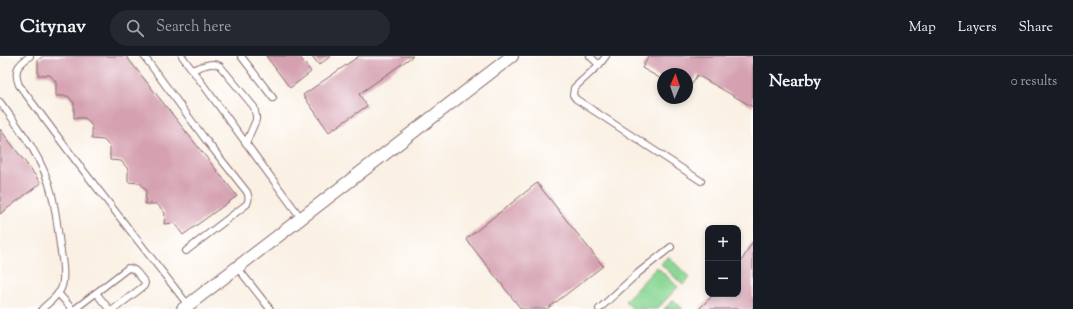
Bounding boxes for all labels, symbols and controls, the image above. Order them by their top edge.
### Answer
search box [110,10,390,46]
text: Citynav [20,14,86,41]
icon: search [124,17,146,39]
text: Search here [156,17,231,38]
text: Map [909,18,936,38]
text: Layers [958,18,996,38]
text: Share [1018,18,1053,38]
north arrow [657,68,693,104]
text: Nearby [769,70,821,94]
text: 0 results [1011,73,1057,91]
map controls [705,225,741,297]
button: + [705,225,741,261]
button: − [705,261,741,297]

